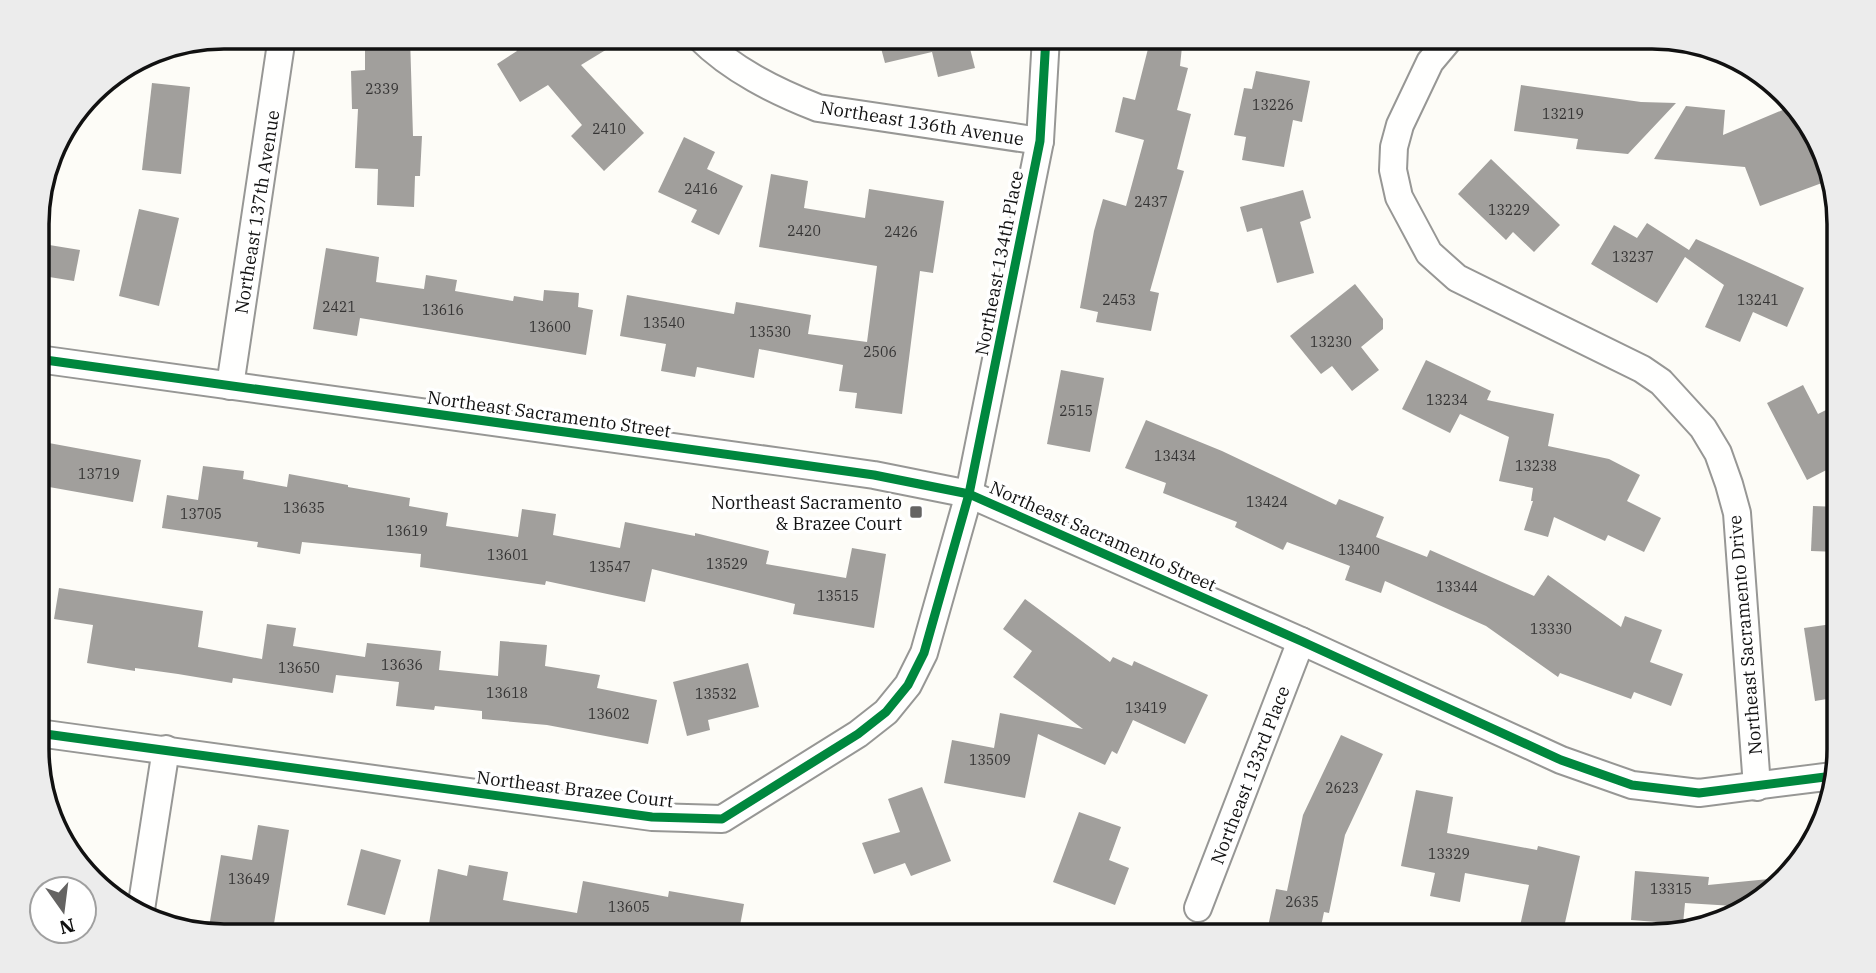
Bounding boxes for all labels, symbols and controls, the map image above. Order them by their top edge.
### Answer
house number: 2339 [365,80,399,98]
street label: Northeast 136th Avenue [818,96,1026,150]
house number: 13226 [1252,96,1294,114]
house number: 13219 [1542,105,1584,123]
street label: Northeast 137th Avenue [230,108,284,316]
house number: 2410 [592,120,626,138]
street label: Northeast 134th Place [970,169,1028,357]
house number: 2416 [684,180,718,198]
house number: 2437 [1134,193,1168,211]
house number: 13229 [1488,201,1530,219]
house number: 2420 [787,222,821,240]
house number: 2426 [884,223,918,241]
house number: 13237 [1612,248,1654,266]
house number: 2453 [1102,291,1136,309]
house number: 13241 [1737,291,1779,309]
house number: 2421 [322,298,356,316]
house number: 13616 [422,301,464,319]
house number: 13540 [643,314,685,332]
house number: 13600 [529,318,571,336]
house number: 13530 [749,323,791,341]
house number: 13230 [1310,333,1352,351]
house number: 2506 [863,343,897,361]
street label: Northeast Sacramento Street [426,386,672,442]
house number: 13234 [1426,391,1468,409]
house number: 2515 [1059,402,1093,420]
house number: 13434 [1154,447,1196,465]
house number: 13238 [1515,457,1557,475]
house number: 13719 [78,465,120,483]
street label: Northeast Sacramento Street [986,476,1220,596]
place label: Northeast Sacramento & Brazee Court [711,491,902,535]
house number: 13424 [1246,493,1288,511]
house number: 13635 [283,499,325,517]
marker: Northeast Sacramento & Brazee Court [908,504,924,520]
house number: 13705 [180,505,222,523]
street label: Northeast Sacramento Drive [1723,514,1767,756]
house number: 13619 [386,522,428,540]
house number: 13400 [1338,541,1380,559]
house number: 13601 [487,546,529,564]
house number: 13529 [706,555,748,573]
house number: 13547 [589,558,631,576]
house number: 13344 [1436,578,1478,596]
house number: 13515 [817,587,859,605]
house number: 13330 [1530,620,1572,638]
house number: 13636 [381,656,423,674]
house number: 13650 [278,659,320,677]
street label: Northeast 133rd Place [1205,682,1295,868]
house number: 13618 [486,684,528,702]
house number: 13532 [695,685,737,703]
house number: 13419 [1125,699,1167,717]
house number: 13602 [588,705,630,723]
house number: 13509 [969,751,1011,769]
street label: Northeast Brazee Court [475,766,675,812]
house number: 2623 [1325,779,1359,797]
house number: 13329 [1428,845,1470,863]
house number: 13649 [228,870,270,888]
north arrow [28,875,98,945]
house number: 13315 [1650,880,1692,898]
house number: 2635 [1285,893,1319,911]
house number: 13605 [608,898,650,916]
text: N [57,913,77,940]

